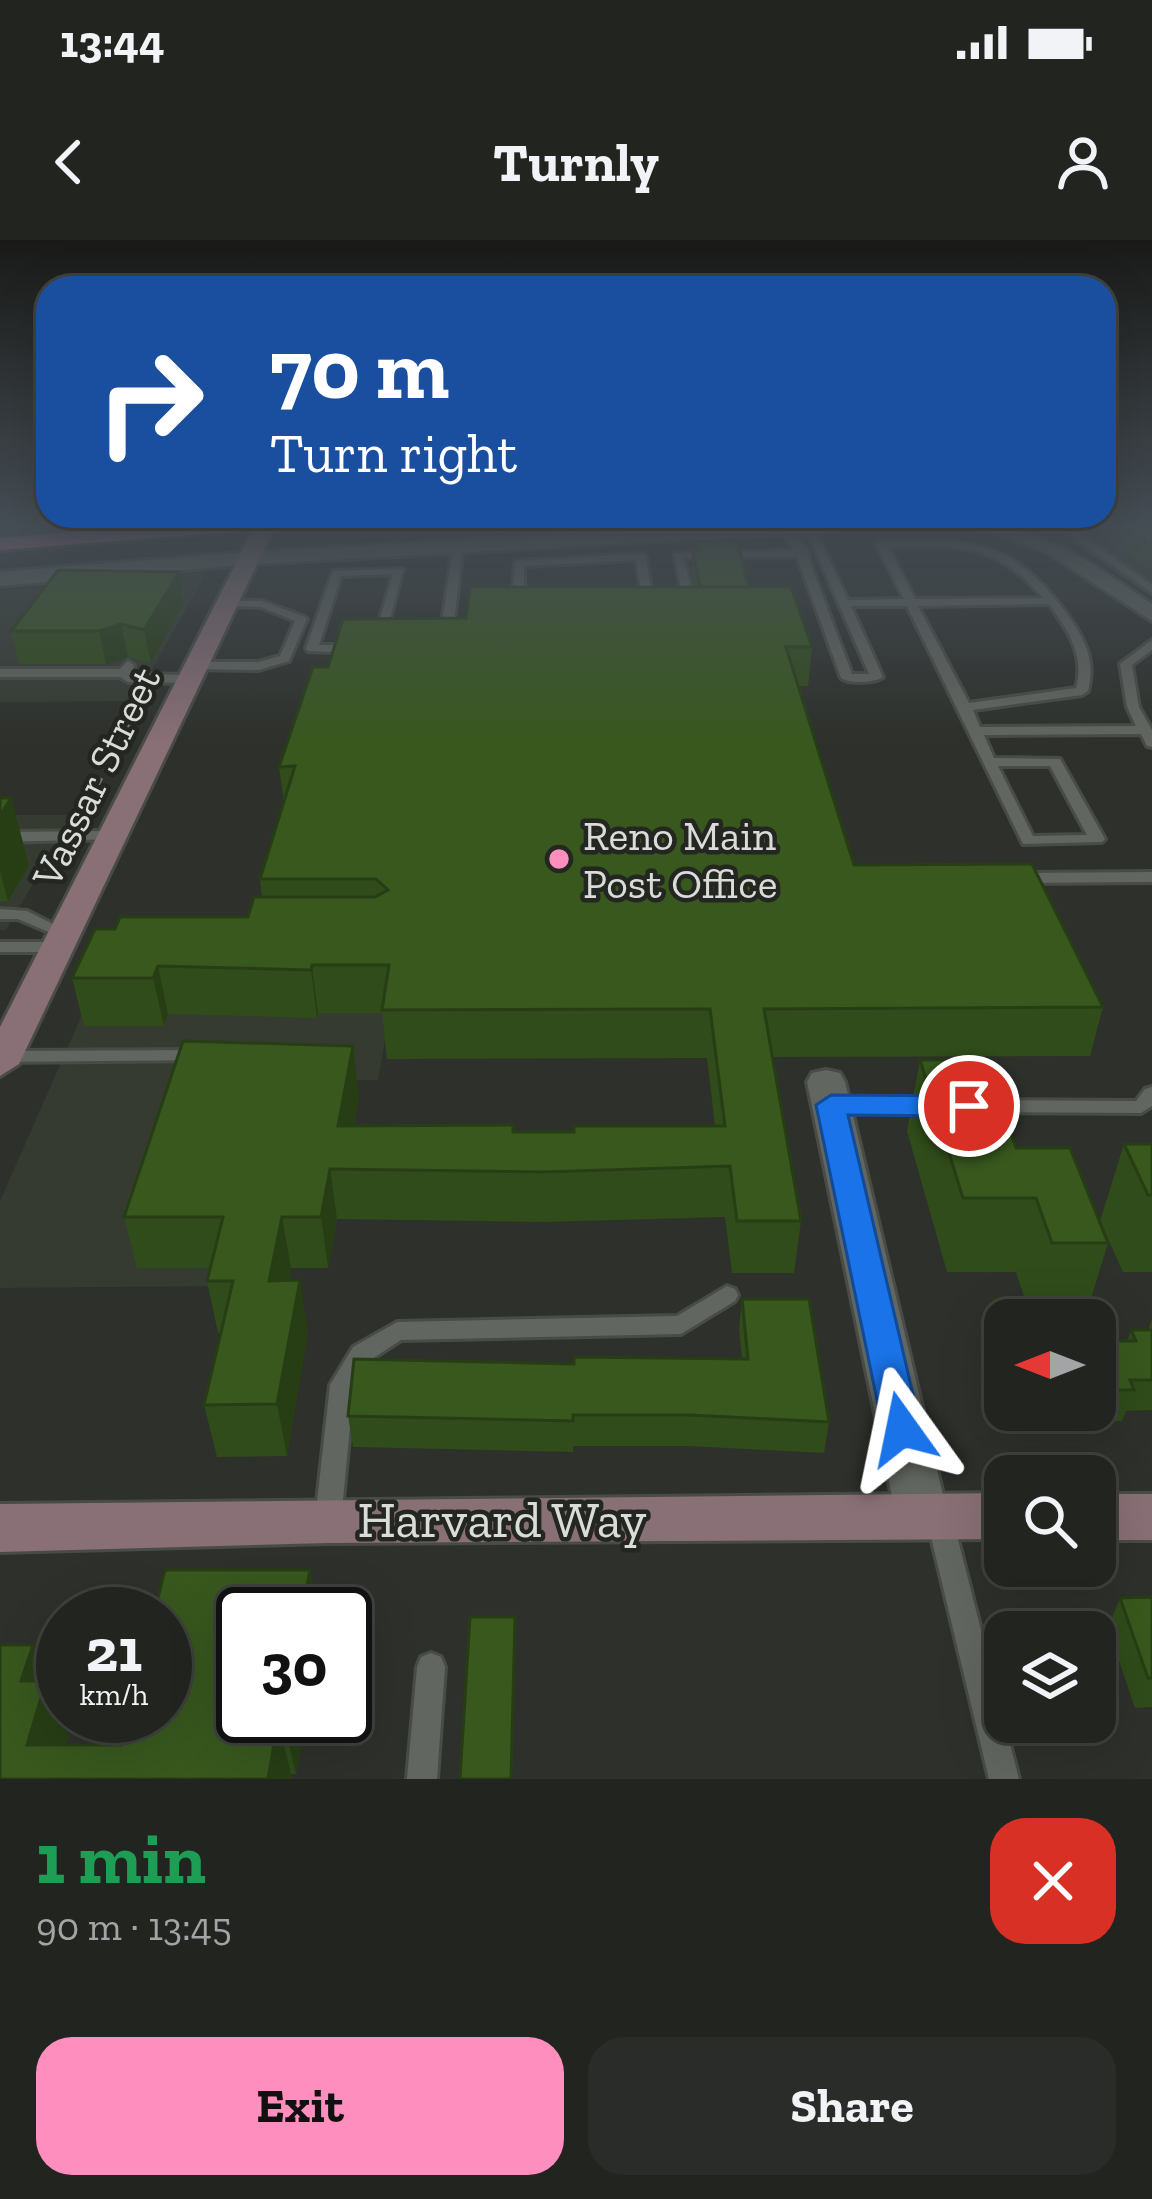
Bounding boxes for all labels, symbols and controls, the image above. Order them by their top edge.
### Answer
text: 13:44 [60,15,165,69]
icon: back [36,129,102,195]
icon: person [1050,129,1116,195]
text: Turnly [493,130,659,195]
text: 70 m [270,319,449,420]
icon: right [72,324,228,480]
text: Turn right [270,421,517,486]
street label: Vassar Street [20,658,172,897]
place label: Reno Main Post Office [583,810,777,909]
marker: Reno Main Post Office [546,846,572,872]
pin [918,1055,1020,1157]
icon: arrive [936,1073,1002,1139]
north arrow [984,1299,1116,1431]
map controls [984,1299,1116,1743]
position arrow [839,1366,965,1492]
button: search [984,1455,1116,1587]
street label: Harvard Way [358,1489,646,1550]
speed limit sign: 30 [216,1587,372,1743]
button: layers [984,1611,1116,1743]
text: 21 [86,1614,142,1686]
text: km/h [80,1677,148,1713]
text: 1 min [36,1815,206,1901]
button: close [990,1818,1116,1944]
text: 90 m · 13:45 [36,1903,232,1950]
button: Exit [36,2037,564,2175]
button: Share [588,2037,1116,2175]

